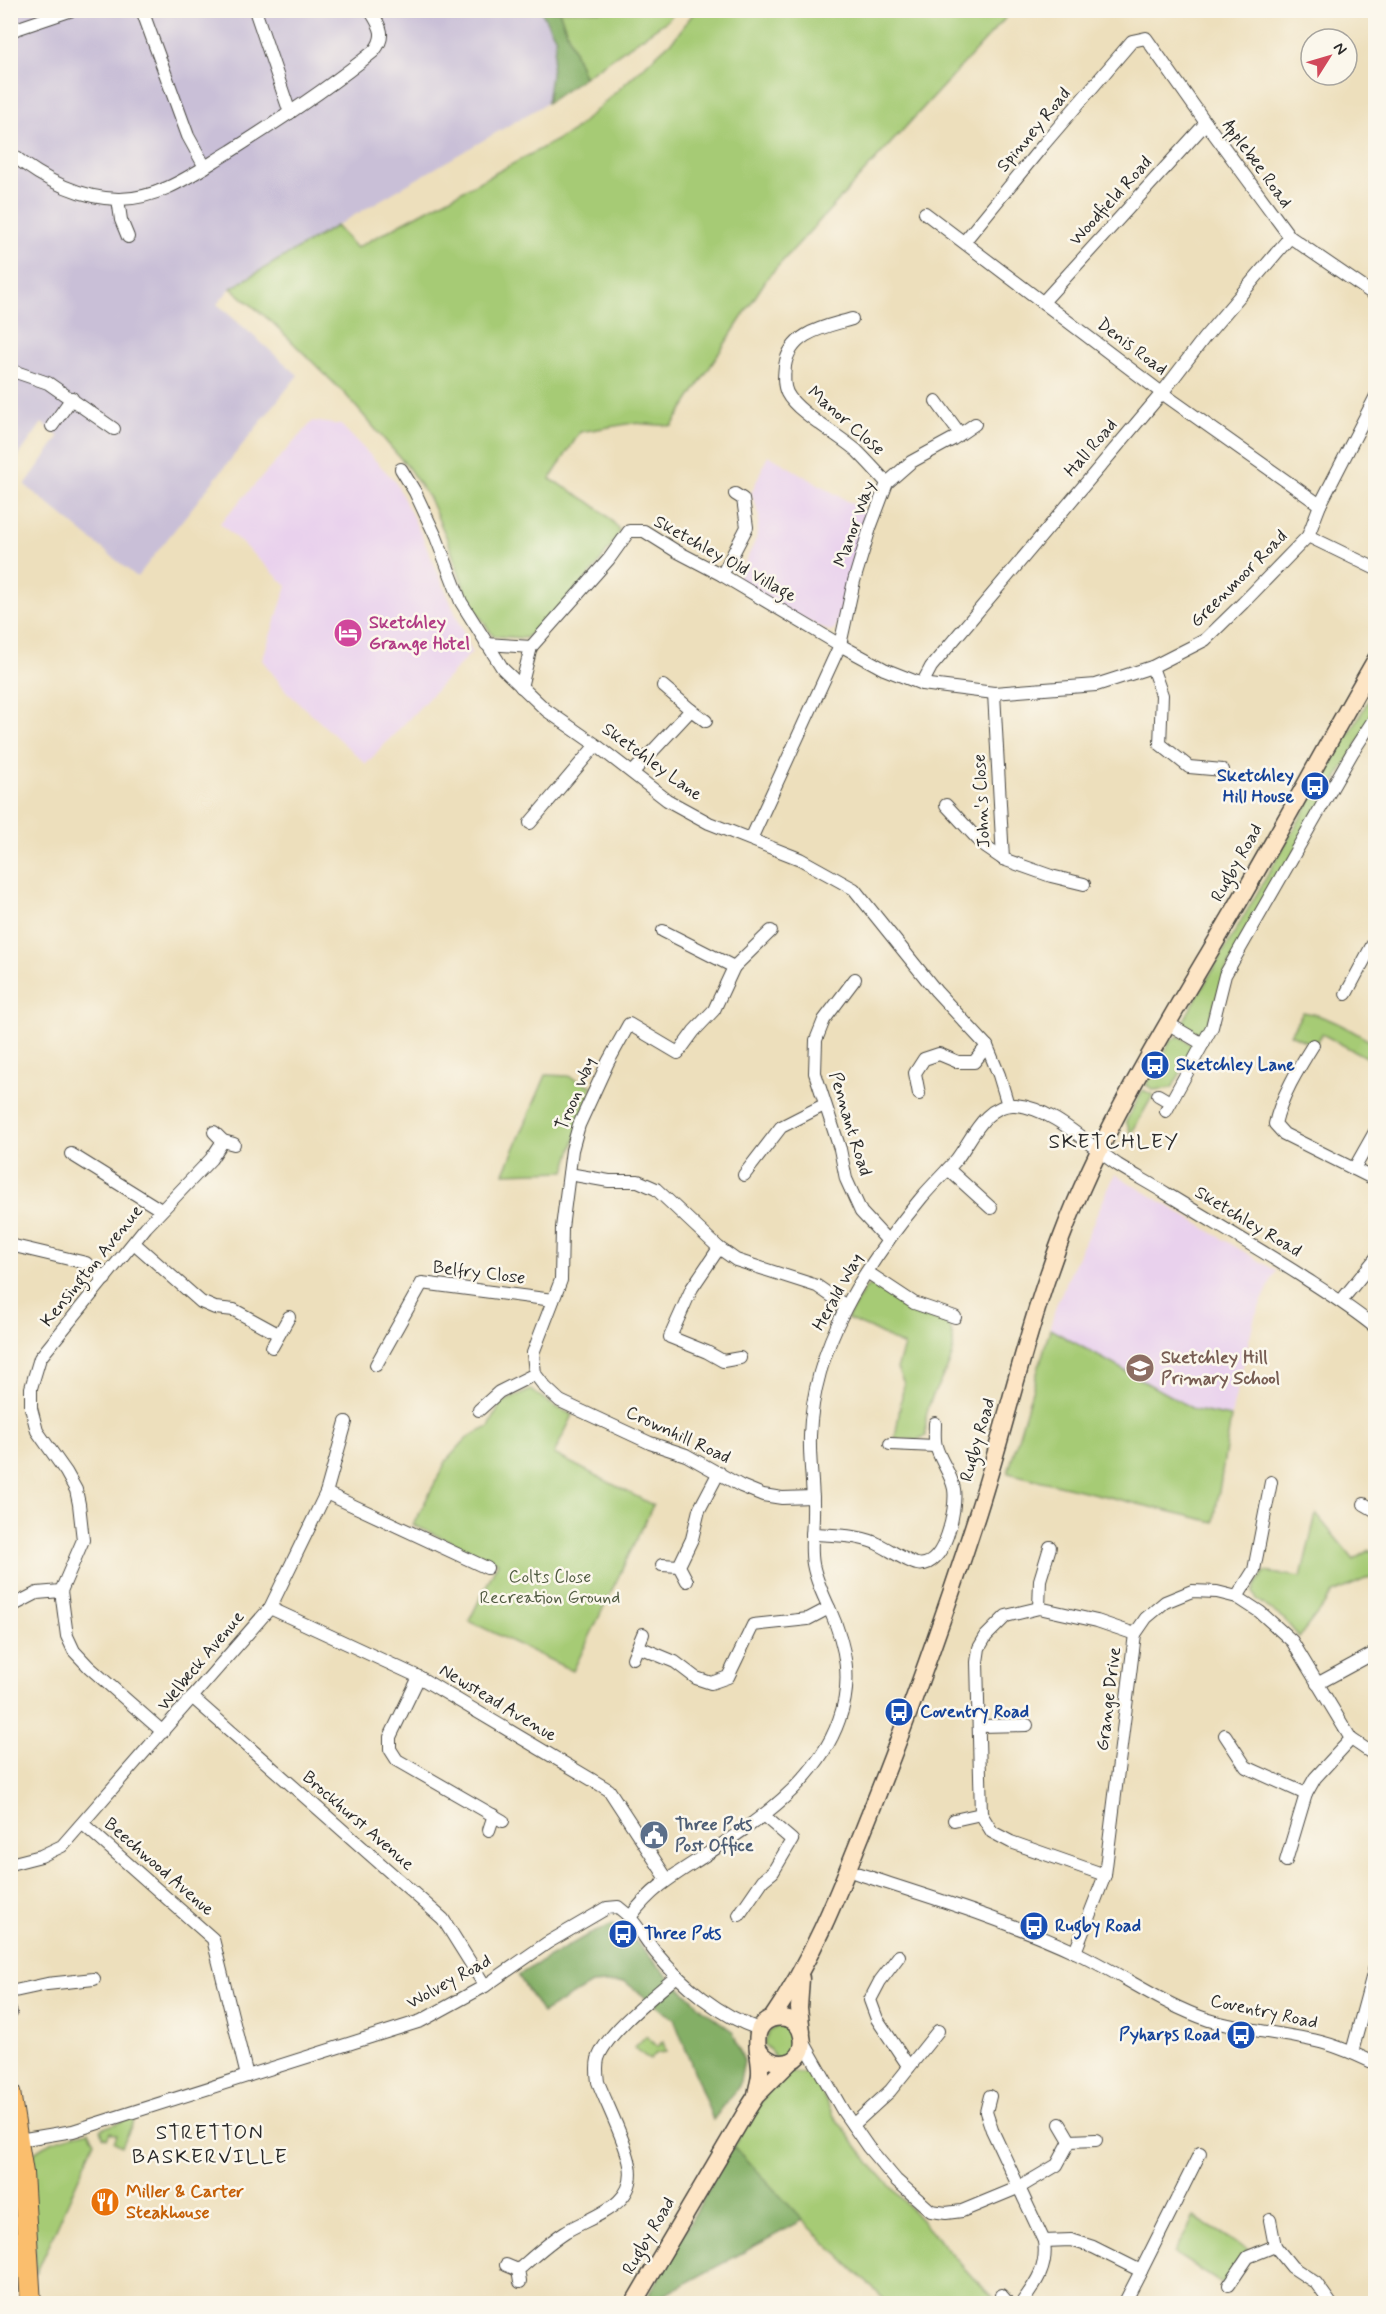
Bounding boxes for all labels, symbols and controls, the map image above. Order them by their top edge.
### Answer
north arrow [1299,27,1359,87]
text: N [1328,38,1351,59]
street label: Spinney Road [992,83,1076,177]
street label: Applebee Road [1216,115,1297,214]
street label: Woodfield Road [1064,151,1158,251]
street label: Denis Road [1092,313,1172,381]
street label: Manor Close [802,381,890,461]
street label: Hall Road [1059,414,1123,482]
street label: Manor Way [828,478,882,570]
street label: Sketchley Old Village [648,510,801,610]
street label: Greenmoor Road [1185,525,1293,633]
place label: Sketchley Grange Hotel [369,611,470,656]
hotel icon: Sketchley Grange Hotel [332,617,364,649]
street label: Sketchley Lane [597,717,707,807]
street label: John's Close [968,753,996,849]
place label: Sketchley Hill House [1217,764,1295,809]
bus stop icon: Sketchley Hill House [1299,770,1331,802]
street label: Rugby Road [1206,820,1270,907]
bus stop icon: Sketchley Lane [1139,1049,1171,1081]
place label: Sketchley Lane [1176,1053,1295,1077]
street label: Troon Way [550,1054,602,1134]
street label: Pennant Road [823,1069,877,1179]
district label: SKETCHLEY [1048,1128,1180,1156]
street label: Sketchley Road [1190,1181,1306,1263]
street label: Kensington Avenue [35,1200,150,1333]
street label: Herald Way [807,1249,869,1335]
street label: Belfry Close [431,1255,527,1291]
place label: Sketchley Hill Primary School [1161,1346,1280,1391]
school or university icon: Sketchley Hill Primary School [1124,1352,1156,1384]
street label: Rugby Road [955,1395,1003,1485]
street label: Crownhill Road [622,1400,734,1470]
park label: Colts Close Recreation Ground [480,1565,620,1610]
street label: Welbeck Avenue [152,1606,250,1716]
street label: Grange Drive [1091,1646,1127,1752]
street label: Newstead Avenue [435,1658,561,1748]
bus stop icon: Coventry Road [883,1696,915,1728]
place label: Coventry Road [920,1700,1029,1724]
street label: Brockhurst Avenue [297,1766,419,1876]
street label: Beechwood Avenue [99,1812,219,1922]
place label: Three Pots Post Office [675,1813,754,1858]
public building icon: Three Pots Post Office [638,1819,670,1851]
bus stop icon: Rugby Road [1018,1910,1050,1942]
place label: Rugby Road [1055,1914,1141,1940]
bus stop icon: Three Pots [607,1918,639,1950]
place label: Three Pots [644,1922,721,1946]
street label: Wolvey Road [402,1949,496,2015]
street label: Coventry Road [1208,1989,1320,2035]
bus stop icon: Pyharps Road [1225,2019,1257,2051]
place label: Pyharps Road [1119,2023,1220,2047]
district label: STRETTON BASKERVILLE [132,2119,288,2171]
place label: Miller & Carter Steakhouse [126,2180,244,2225]
restaurant icon: Miller & Carter Steakhouse [89,2186,121,2218]
street label: Rugby Road [617,2193,683,2280]

